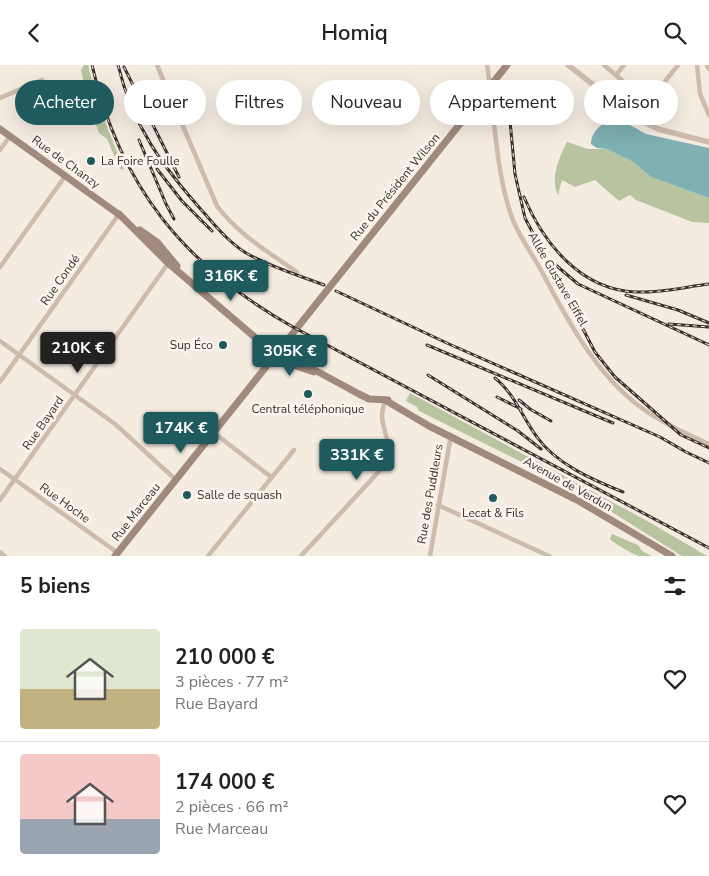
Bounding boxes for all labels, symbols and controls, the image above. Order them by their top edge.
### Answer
text: Homiq [321,18,388,48]
icon: back [20,19,48,47]
icon: search [661,19,689,47]
chip: Acheter [15,80,114,125]
chip: Louer [124,80,206,125]
chip: Filtres [216,80,302,125]
chip: Nouveau [312,80,420,125]
chip: Appartement [430,80,574,125]
chip: Maison [584,80,678,125]
street label: Rue du Président Wilson [347,130,443,244]
street label: Rue de Chanzy [29,132,104,193]
place label: La Foire Foulle [101,153,180,169]
marker: La Foire Foulle [85,155,97,167]
street label: Allée Gustave Eiffel [525,229,592,329]
street label: Rue Condé [37,251,83,309]
pin: 316K € [190,259,272,302]
text: 316K € [204,265,258,287]
pin: 210K € [37,331,119,374]
pin: 305K € [249,335,331,377]
text: 210K € [51,337,105,359]
place label: Sup Éco [170,337,213,353]
marker: Sup Éco [217,339,229,351]
text: 305K € [263,340,317,362]
marker: Central téléphonique [302,388,314,400]
street label: Rue Bayard [19,393,67,453]
place label: Central téléphonique [252,401,364,417]
pin: 174K € [140,411,222,454]
text: 174K € [154,417,208,439]
pin: 331K € [316,439,398,481]
street label: Rue des Puddleurs [413,442,447,545]
text: 331K € [330,444,384,466]
street label: Avenue de Verdun [521,453,615,515]
street label: Rue Hoche [37,479,93,527]
street label: Rue Marceau [108,480,164,544]
place label: Salle de squash [197,487,282,503]
marker: Salle de squash [181,489,193,501]
marker: Lecat & Fils [487,492,499,504]
place label: Lecat & Fils [462,505,524,521]
text: 5 biens [20,572,90,600]
icon: filters [661,572,689,600]
text: 210 000 € [175,643,275,671]
icon: home [60,649,120,709]
icon: heart [661,665,689,693]
text: 3 pièces · 77 m² [175,671,289,693]
text: Rue Bayard [175,693,258,715]
text: 174 000 € [175,768,275,796]
icon: home [60,774,120,834]
icon: heart [661,790,689,818]
text: 2 pièces · 66 m² [175,796,289,818]
text: Rue Marceau [175,818,268,840]

